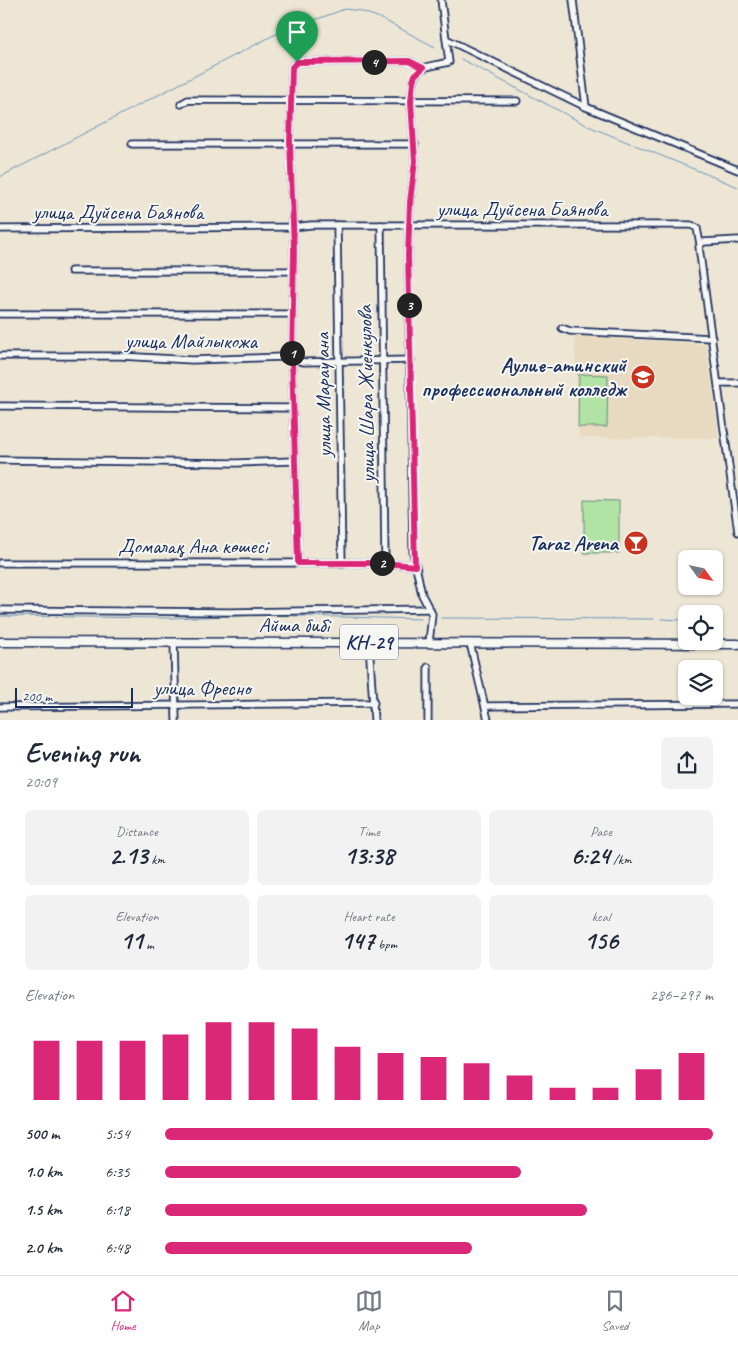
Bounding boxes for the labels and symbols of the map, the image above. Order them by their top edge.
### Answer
pin [276,11,318,62]
pin: 4 [362,50,386,74]
street label: улица Дуйсена Баянова [435,196,610,222]
street label: улица Дуйсена Баянова [31,199,206,225]
pin: 3 [396,292,422,318]
street label: улица Шара Жиенкулова [351,303,381,485]
street label: улица Майлыкожа [123,328,259,354]
street label: улица Марау ана [309,331,337,460]
pin: 1 [280,340,304,366]
place label: Аулие-атинский профессиональный колледж [421,352,628,402]
school or university icon: Аулие-атинский профессиональный колледж [630,364,656,390]
place label: Taraz Arena [529,530,620,556]
bar icon: Taraz Arena [623,530,649,556]
street label: Домалақ Ана көшесі [118,533,271,559]
pin: 2 [370,550,394,576]
north arrow [678,550,722,595]
street label: Айша бибі [259,612,332,638]
road number: КН-29 [340,624,398,660]
street label: улица Фресно [151,675,253,701]
scale bar [15,685,132,708]

